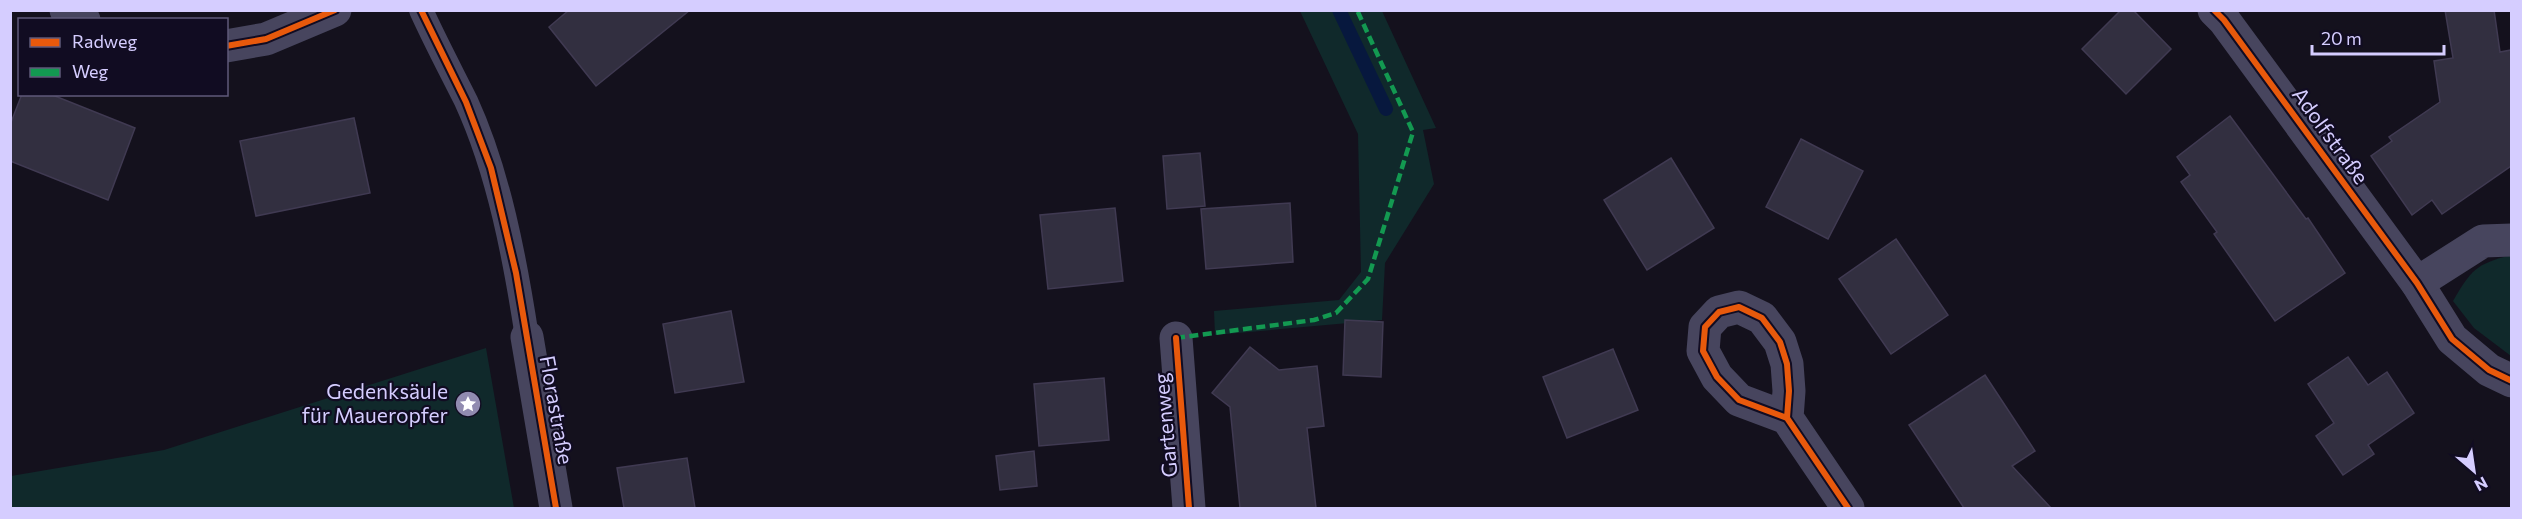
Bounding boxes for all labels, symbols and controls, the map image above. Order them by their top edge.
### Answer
legend [18,18,228,96]
scale bar [2312,18,2444,56]
text: 20 m [2321,27,2362,49]
text: Radweg [72,30,137,52]
text: Weg [72,60,109,82]
street label: Adolfstraße [2288,82,2375,188]
street label: Florastraße [536,353,579,466]
street label: Gartenweg [1147,372,1182,479]
place label: Gedenksäule für Maueropfer [302,378,448,427]
place icon: Gedenksäule für Maueropfer [453,389,483,419]
north arrow [2444,441,2504,501]
text: N [2472,473,2491,496]

